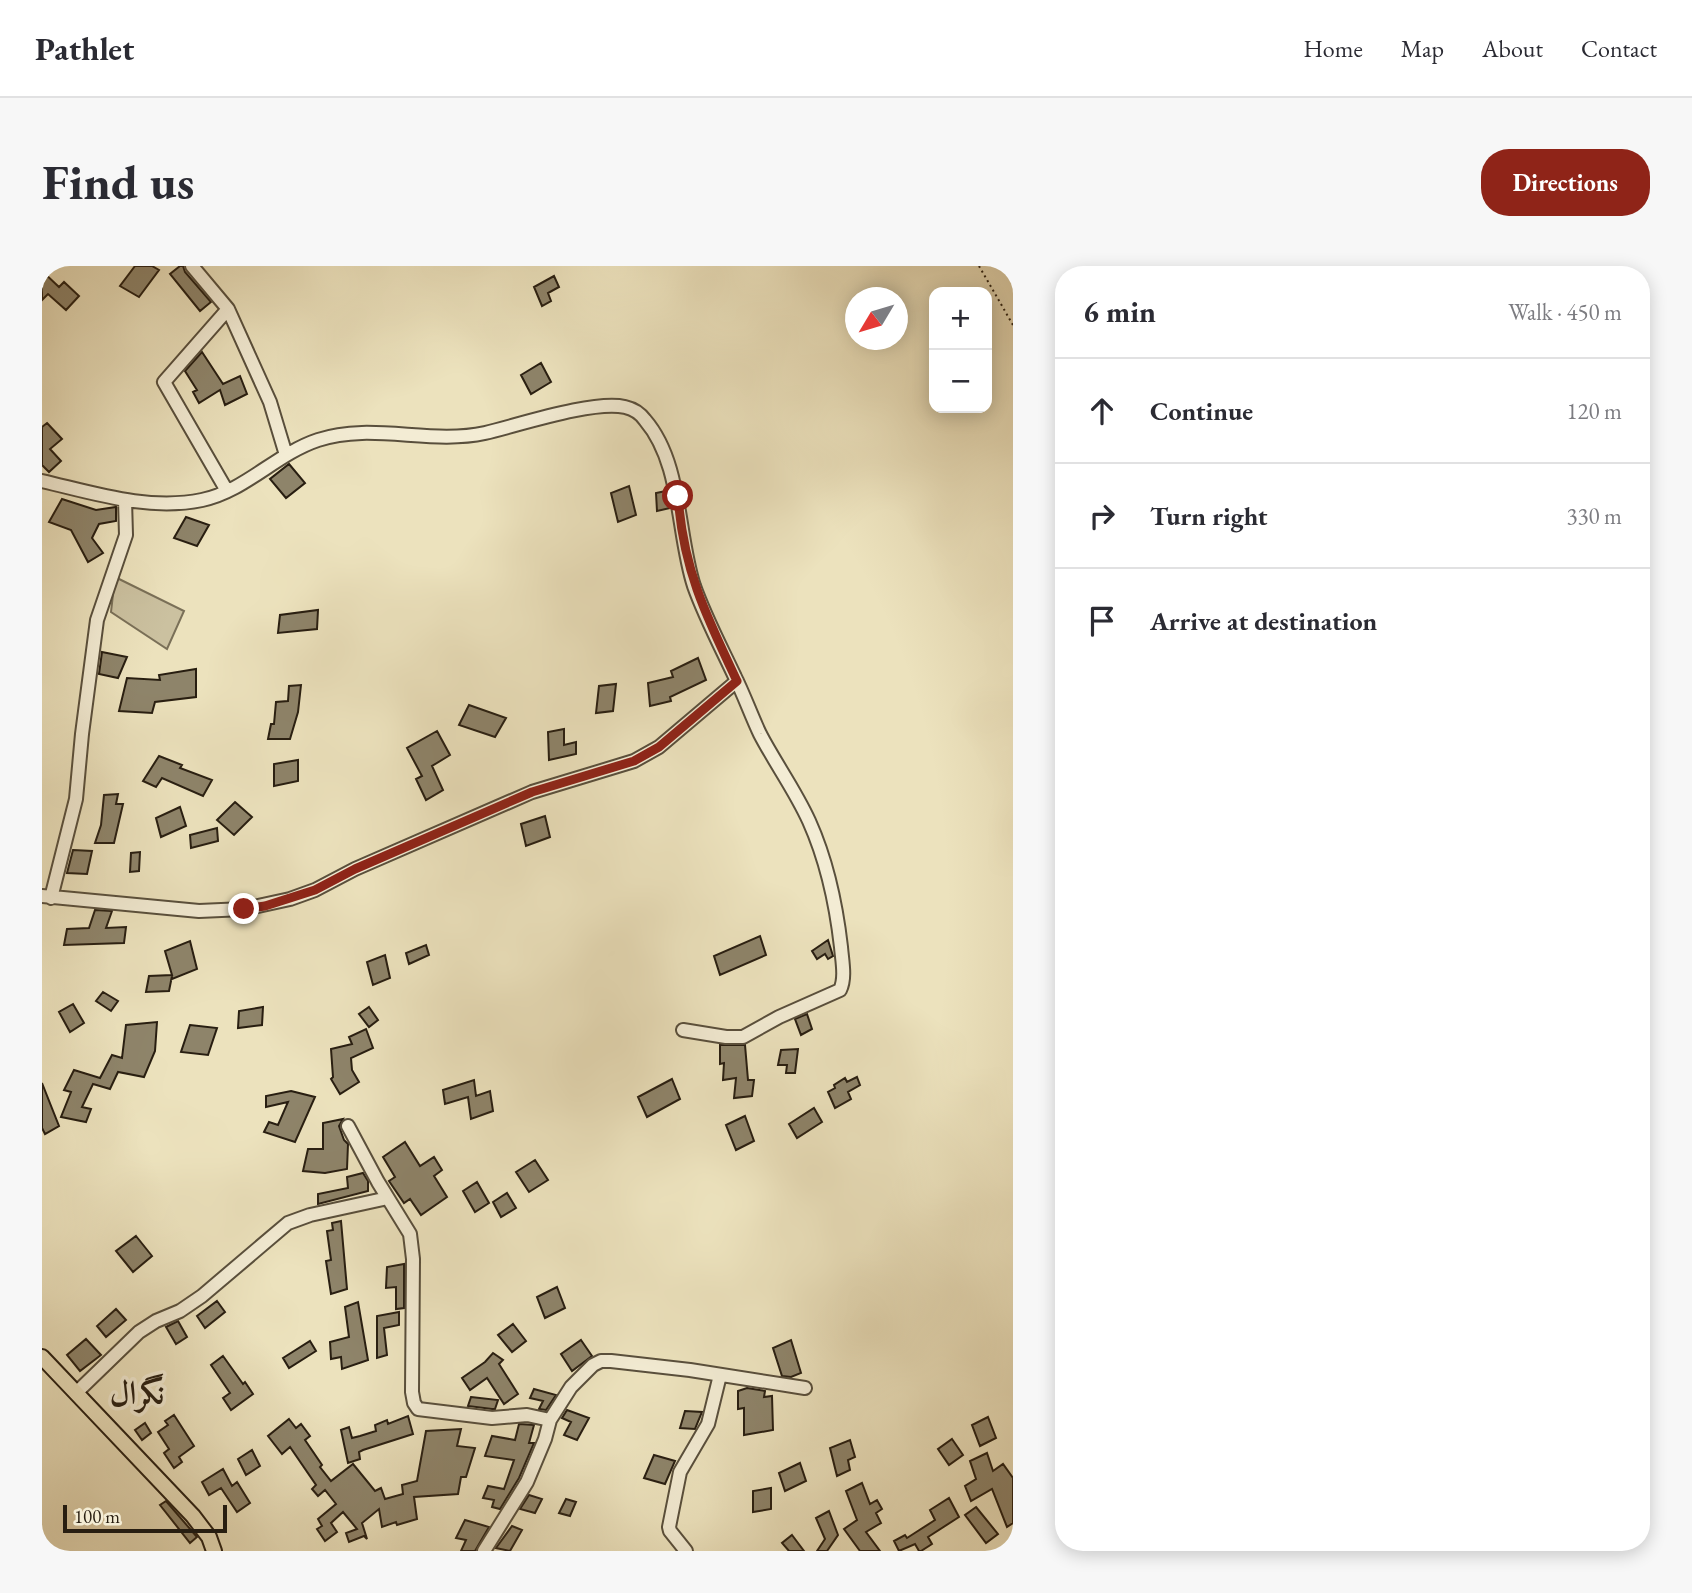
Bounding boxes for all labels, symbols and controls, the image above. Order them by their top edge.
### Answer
text: Pathlet [35,27,134,70]
text: Home [1303,33,1363,64]
text: Map [1401,33,1444,64]
text: About [1482,33,1543,64]
text: Contact [1581,33,1657,64]
button: Directions [1481,149,1650,216]
text: Find us [42,150,194,214]
north arrow [845,287,908,350]
map controls [929,287,992,413]
button: + [929,287,992,350]
text: 6 min [1083,292,1156,331]
text: Walk · 450 m [1508,297,1622,327]
button: − [929,350,992,413]
icon: ahead [1083,392,1121,430]
text: Continue [1150,394,1253,428]
text: 120 m [1566,396,1622,426]
route start [662,480,693,511]
icon: right [1083,497,1121,535]
text: Turn right [1150,499,1268,533]
text: 330 m [1566,501,1622,531]
icon: arrive [1083,602,1121,640]
text: Arrive at destination [1150,604,1377,638]
route end [228,893,259,924]
district label: نگرال [109,1371,165,1414]
scale bar [63,1502,228,1534]
text: 100 m [74,1504,120,1529]

